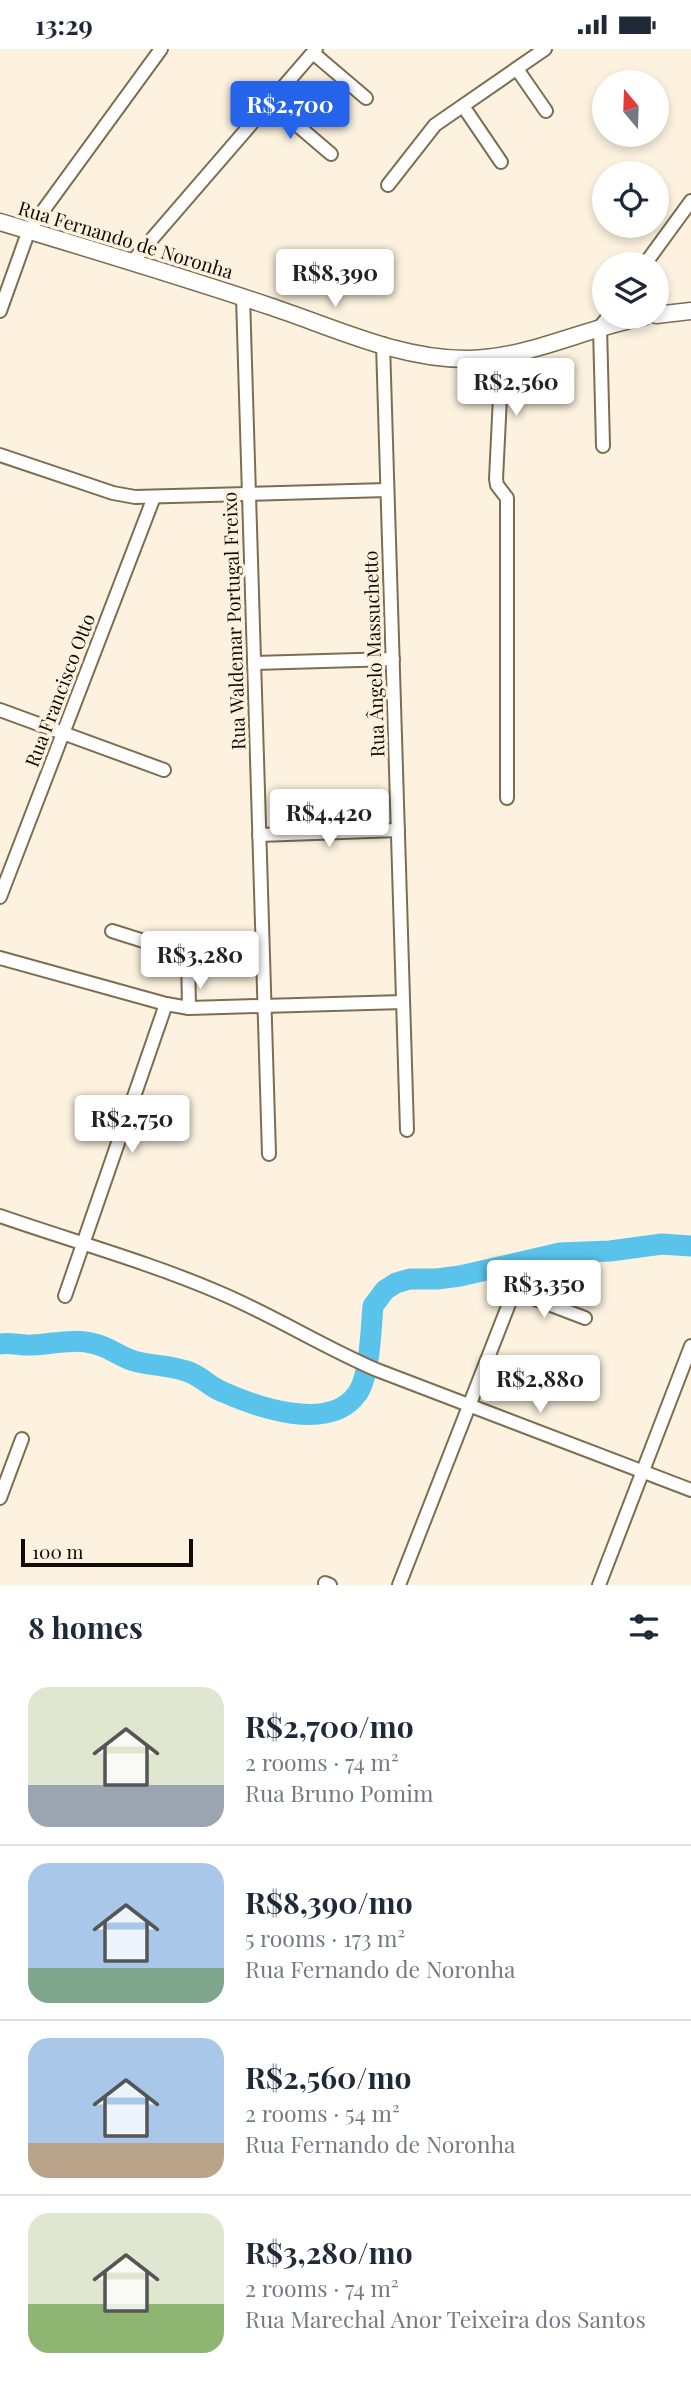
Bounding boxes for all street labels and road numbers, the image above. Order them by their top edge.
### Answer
street label: Rua Fernando de Noronha [15,194,237,284]
street label: Rua Waldemar Portugal Freixo [215,491,251,751]
street label: Rua Ângelo Massuchetto [356,550,390,758]
street label: Rua Francisco Otto [18,610,100,770]

